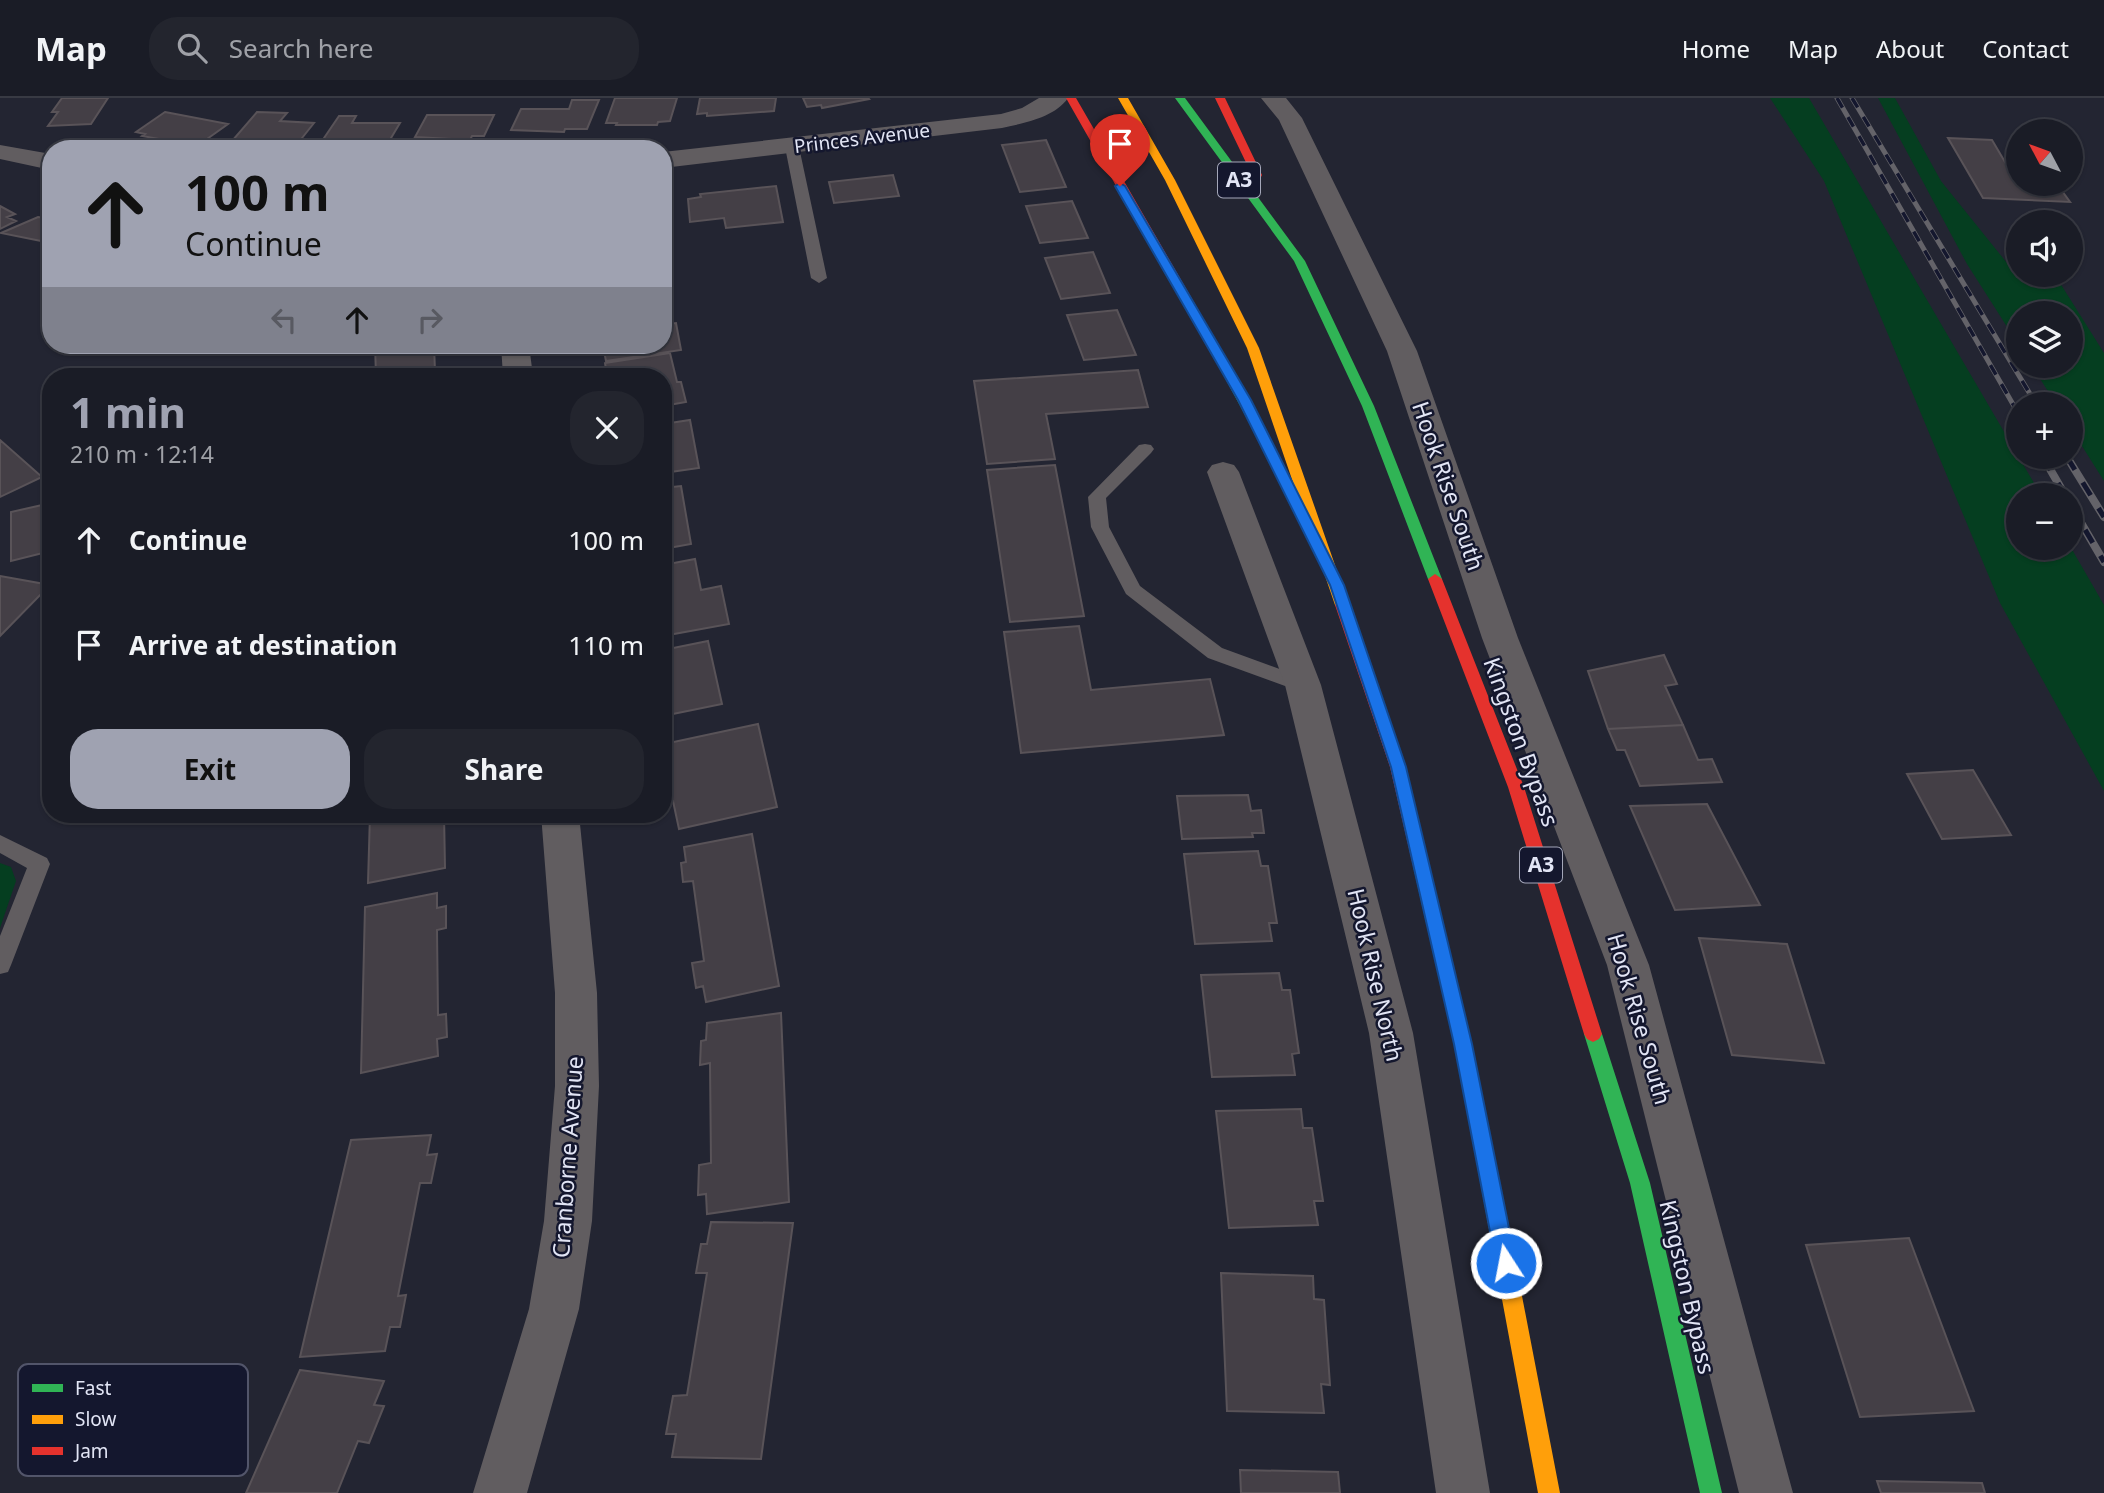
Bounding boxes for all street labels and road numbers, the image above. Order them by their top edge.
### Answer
street label: Princes Avenue [793,117,931,159]
road number: A3 [1218,162,1260,198]
street label: Hook Rise South [1405,397,1493,574]
street label: Kingston Bypass [1477,653,1567,831]
road number: A3 [1520,848,1562,882]
street label: Hook Rise North [1341,885,1411,1064]
street label: Hook Rise South [1600,929,1680,1108]
street label: Cranborne Avenue [544,1055,590,1259]
street label: Kingston Bypass [1652,1197,1724,1377]

